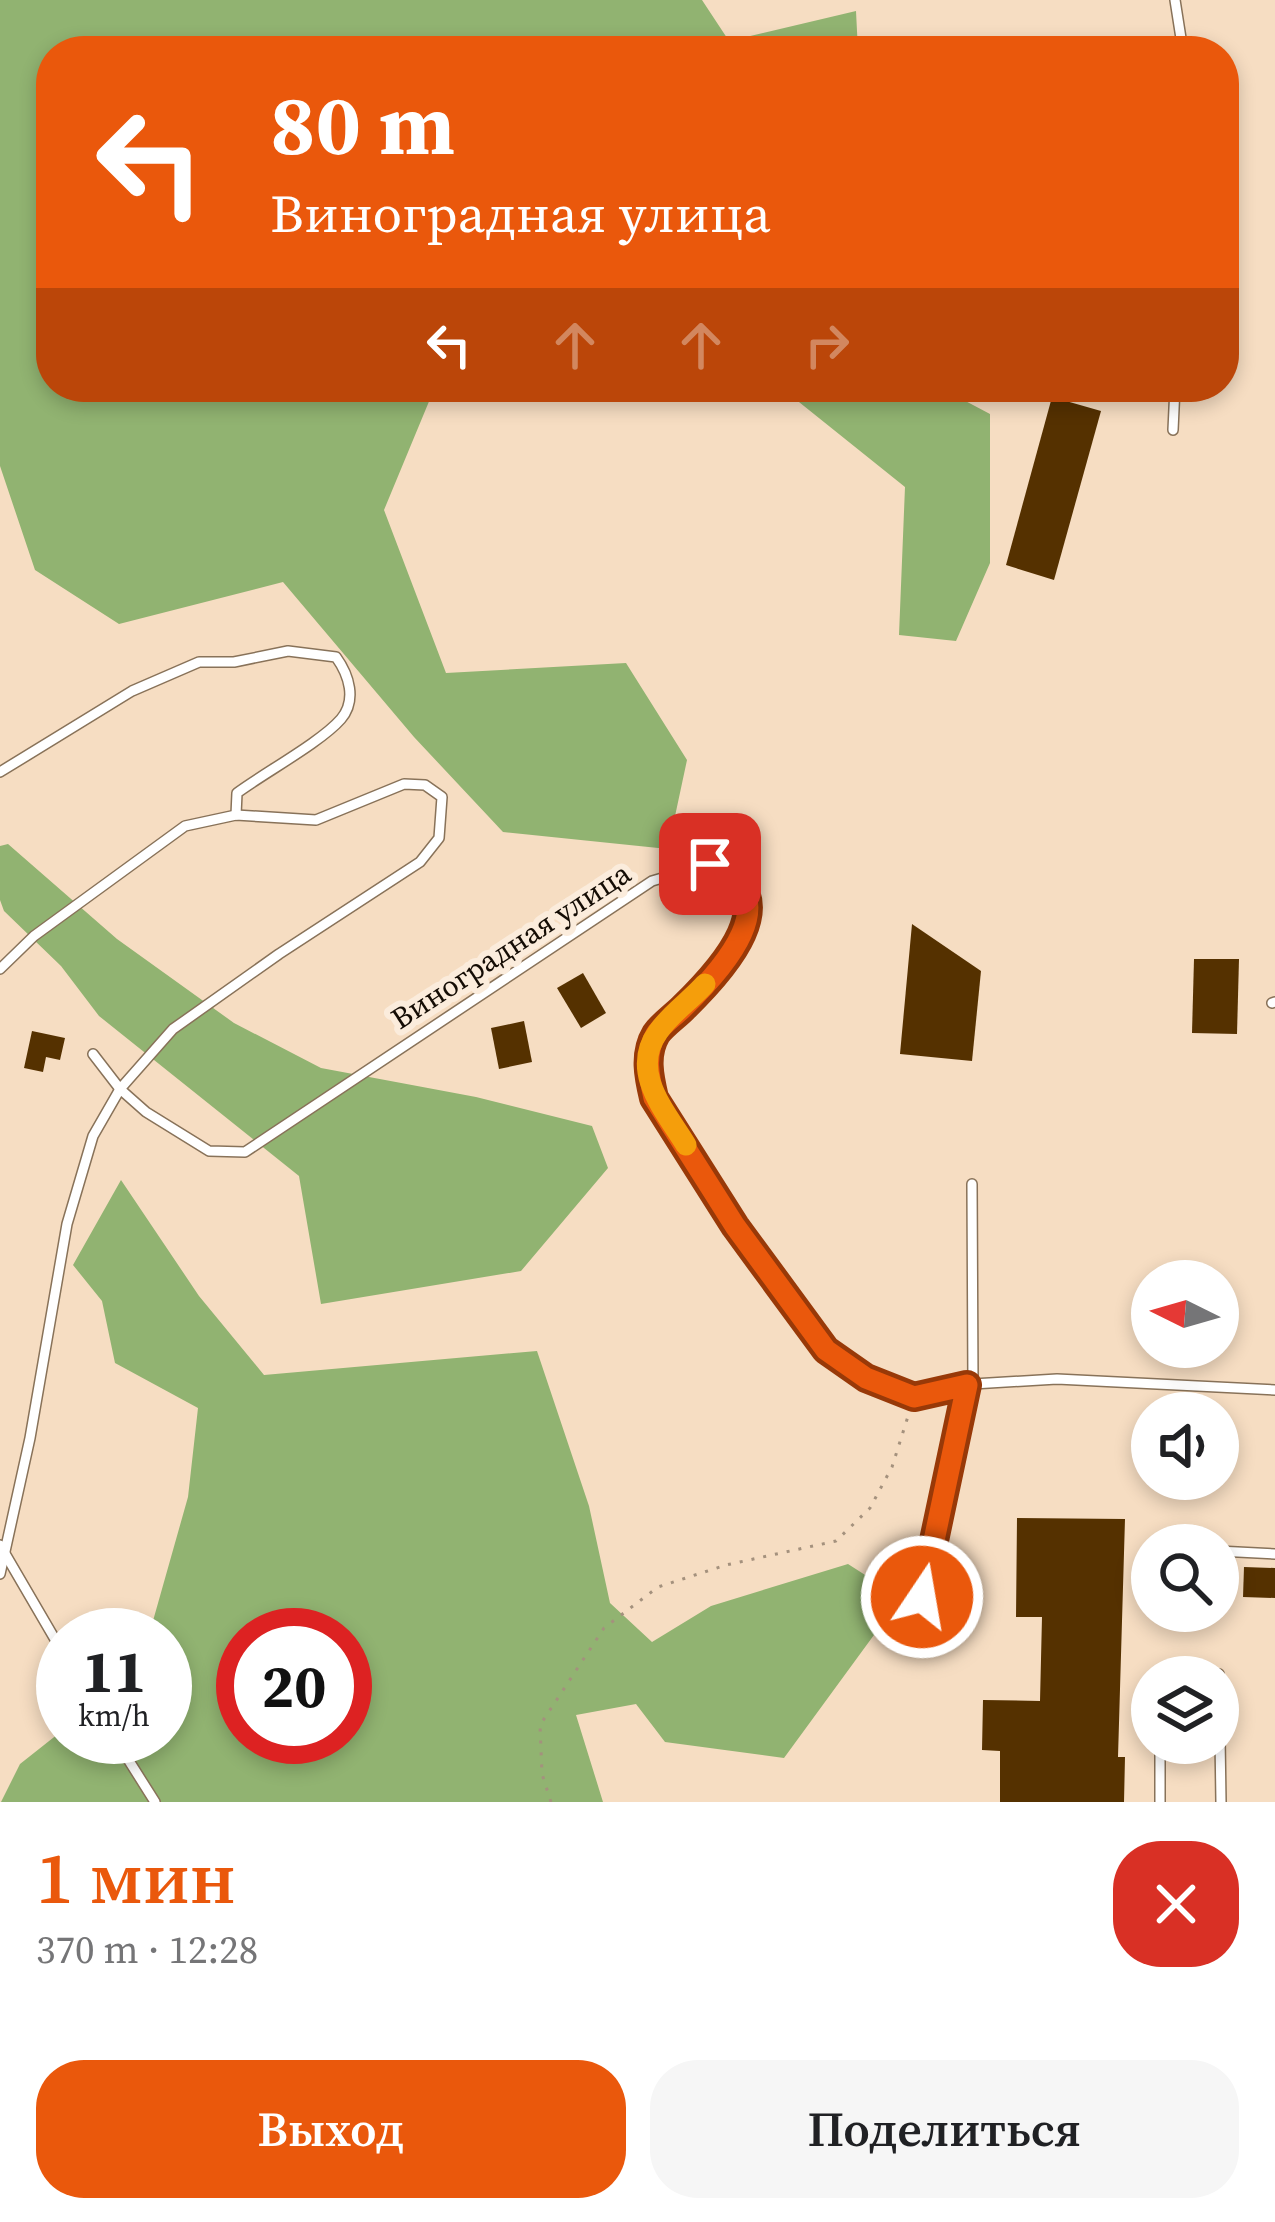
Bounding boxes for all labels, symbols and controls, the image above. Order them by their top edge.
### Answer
text: 80 m [270,67,455,182]
icon: left [72,84,228,240]
text: Виноградная улица [270,176,771,250]
icon: left [416,312,482,378]
icon: ahead [542,312,608,378]
icon: ahead [668,312,734,378]
icon: right [794,312,860,378]
pin [659,813,761,915]
icon: arrive [677,831,743,897]
street label: Виноградная улица [383,852,639,1039]
north arrow [1131,1260,1239,1368]
map controls [1131,1260,1239,1764]
button: sound [1131,1392,1239,1500]
button: search [1131,1524,1239,1632]
position arrow [859,1534,985,1660]
speed limit sign: 20 [216,1608,372,1764]
text: 11 [81,1630,147,1712]
button: layers [1131,1656,1239,1764]
text: km/h [78,1695,150,1736]
text: 1 мин [36,1828,236,1927]
button: close [1113,1841,1239,1967]
text: 370 m · 12:28 [36,1923,258,1976]
button: Выход [36,2060,626,2198]
button: Поделиться [650,2060,1239,2198]

